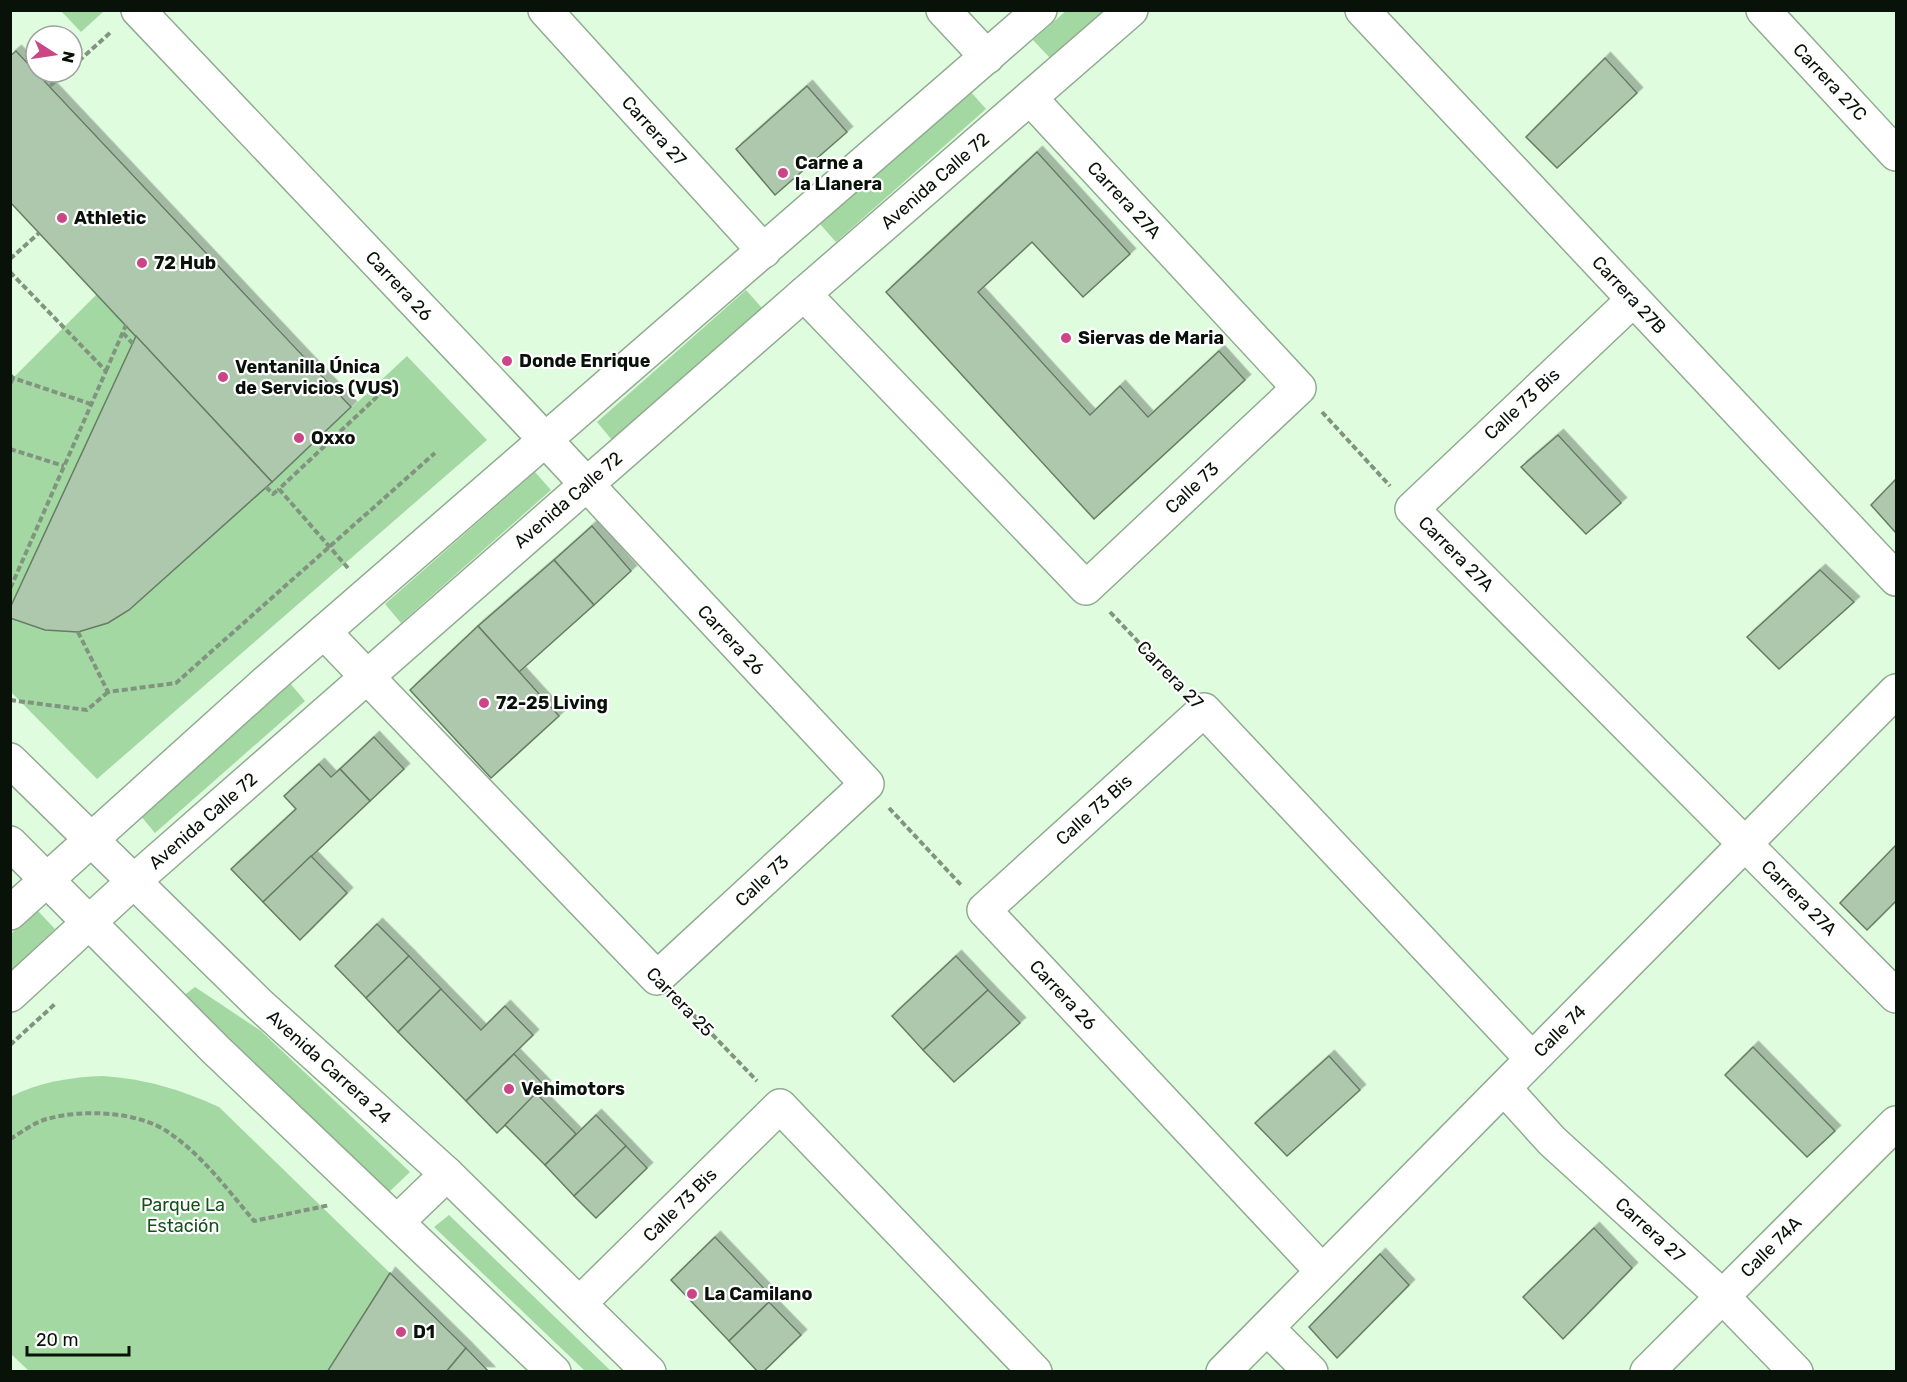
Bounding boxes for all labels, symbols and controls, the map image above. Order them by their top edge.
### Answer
north arrow [24,24,84,84]
street label: Carrera 27C [1788,39,1872,125]
text: N [58,49,79,65]
street label: Carrera 27 [617,92,691,170]
street label: Avenida Calle 72 [876,128,994,234]
place label: Carne a la Llanera [795,152,882,195]
street label: Carrera 27A [1083,157,1165,243]
marker: Carne a la Llanera [776,166,790,180]
place label: Athletic [74,207,147,229]
marker: Athletic [55,211,69,225]
street label: Carrera 26 [361,246,437,326]
place label: 72 Hub [154,252,216,274]
street label: Carrera 27B [1587,252,1671,338]
marker: 72 Hub [135,256,149,270]
place label: Siervas de Maria [1078,327,1224,349]
marker: Siervas de Maria [1059,331,1073,345]
place label: Donde Enrique [519,350,651,372]
marker: Donde Enrique [500,354,514,368]
place label: Ventanilla Única de Servicios (VUS) [235,356,399,399]
street label: Calle 73 Bis [1480,363,1564,445]
marker: Ventanilla Única de Servicios (VUS) [216,370,230,384]
place label: Oxxo [311,427,356,449]
marker: Oxxo [292,431,306,445]
street label: Avenida Calle 72 [509,447,627,553]
street label: Calle 73 [1161,458,1223,518]
street label: Carrera 27A [1414,512,1498,596]
street label: Carrera 26 [693,600,769,680]
street label: Carrera 27 [1132,636,1208,714]
place label: 72-25 Living [496,692,608,714]
marker: 72-25 Living [477,696,491,710]
street label: Avenida Calle 72 [144,768,262,874]
street label: Calle 73 Bis [1051,770,1137,850]
street label: Calle 73 [731,851,793,911]
street label: Carrera 27A [1757,856,1841,940]
street label: Carrera 26 [1025,955,1101,1035]
street label: Carrera 25 [642,963,718,1041]
street label: Calle 74 [1529,1000,1591,1062]
street label: Avenida Carrera 24 [262,1005,396,1129]
place label: Vehimotors [521,1078,625,1100]
marker: Vehimotors [502,1082,516,1096]
street label: Calle 73 Bis [639,1164,721,1246]
street label: Carrera 27 [1611,1193,1689,1267]
park label: Parque La Estación [141,1194,225,1237]
street label: Calle 74A [1736,1212,1806,1282]
place label: La Camilano [704,1283,812,1305]
marker: La Camilano [685,1287,699,1301]
scale bar [27,1319,129,1357]
place label: D1 [413,1321,435,1343]
marker: D1 [394,1325,408,1339]
text: 20 m [36,1329,78,1351]

